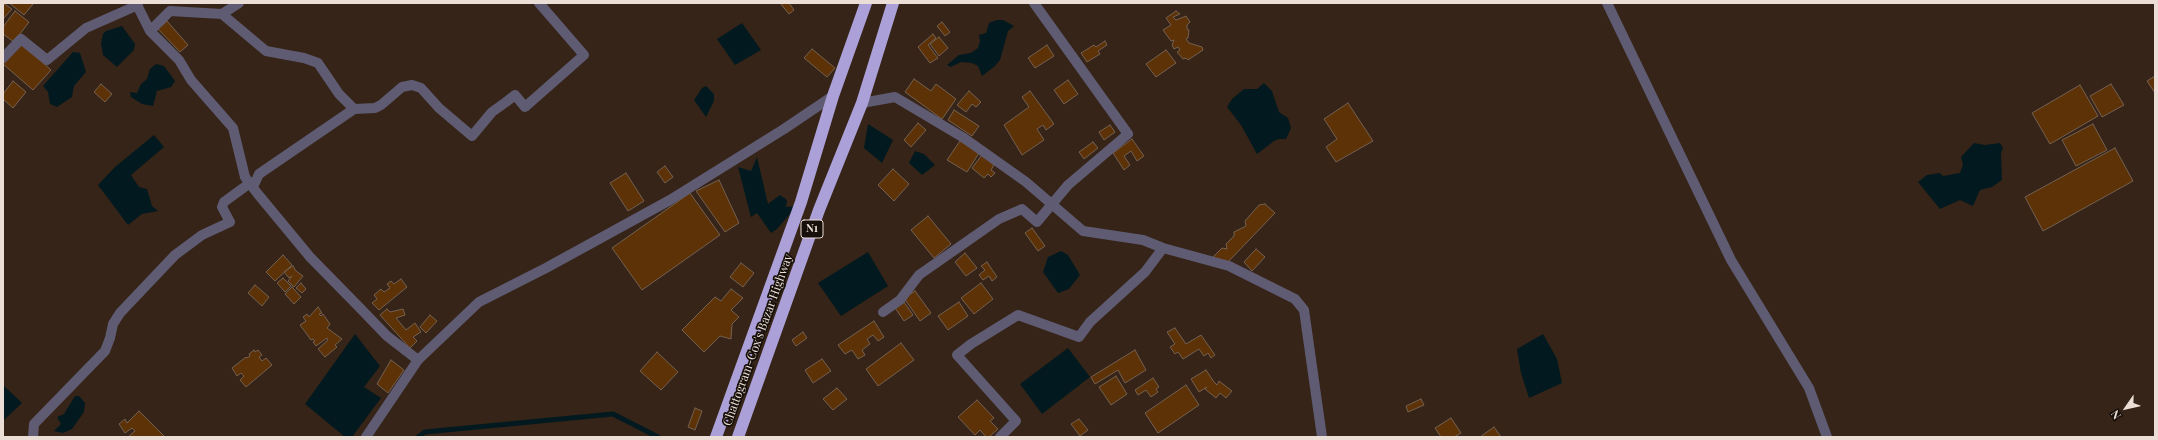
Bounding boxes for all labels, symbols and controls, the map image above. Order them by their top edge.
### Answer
road number: N1 [801,220,823,238]
street label: Chattogram-Cox's Bazar Highway [720,252,796,428]
north arrow [2106,388,2146,428]
text: N [2107,408,2124,422]

